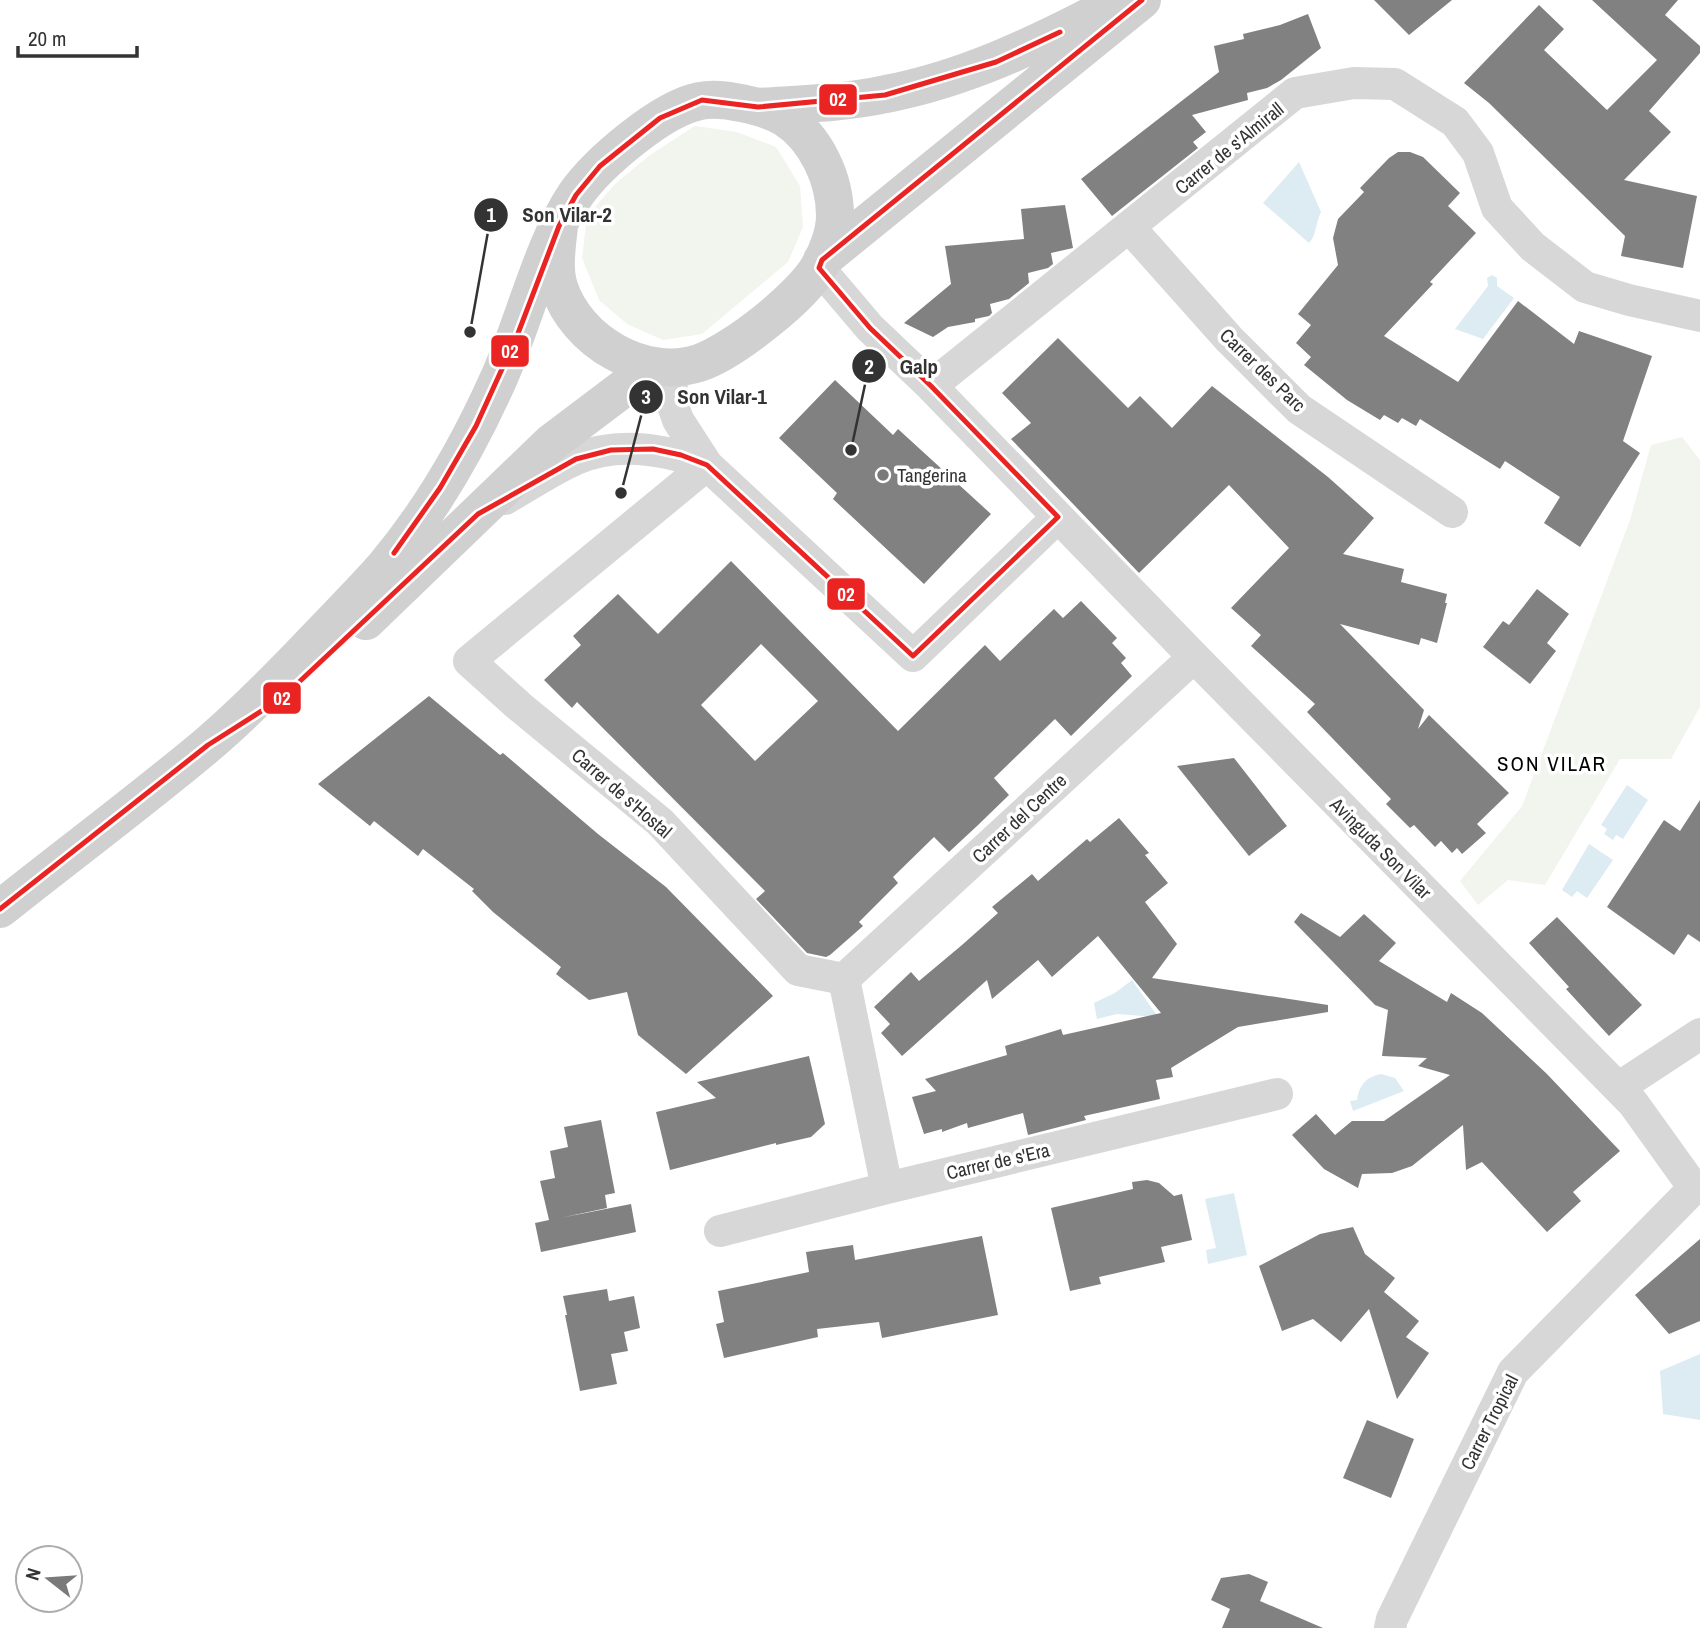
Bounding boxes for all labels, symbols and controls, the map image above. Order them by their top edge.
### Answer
scale bar [18,14,136,58]
text: 20 m [28,24,66,53]
line badge: 02 [818,83,858,116]
text: 02 [829,86,847,112]
street label: Carrer de s'Almirall [1169,96,1289,200]
callout: Son Vilar-2 [474,194,626,236]
text: 1 [486,200,496,229]
text: Son Vilar-2 [522,200,612,229]
street label: Carrer des Parc [1214,322,1312,418]
line badge: 02 [490,334,530,368]
text: 02 [501,338,519,364]
callout: Galp [851,345,952,387]
text: 2 [864,352,874,381]
text: Galp [900,352,938,381]
callout: Son Vilar-1 [629,376,781,418]
text: 3 [641,382,651,411]
text: Son Vilar-1 [677,382,767,411]
place label: Tangerina [897,462,967,488]
marker: Tangerina [875,467,891,483]
line badge: 02 [826,577,866,611]
text: 02 [837,581,855,607]
line badge: 02 [262,681,302,715]
text: 02 [273,685,291,711]
street label: Carrer de s'Hostal [566,742,678,844]
district label: SON VILAR [1497,749,1607,778]
street label: Carrer del Centre [966,767,1072,869]
street label: Avinguda Son Vilar [1324,791,1438,905]
street label: Carrer de s'Era [944,1136,1052,1185]
street label: Carrer Tropical [1454,1370,1524,1474]
north arrow [14,1544,84,1614]
text: N [19,1565,47,1583]

